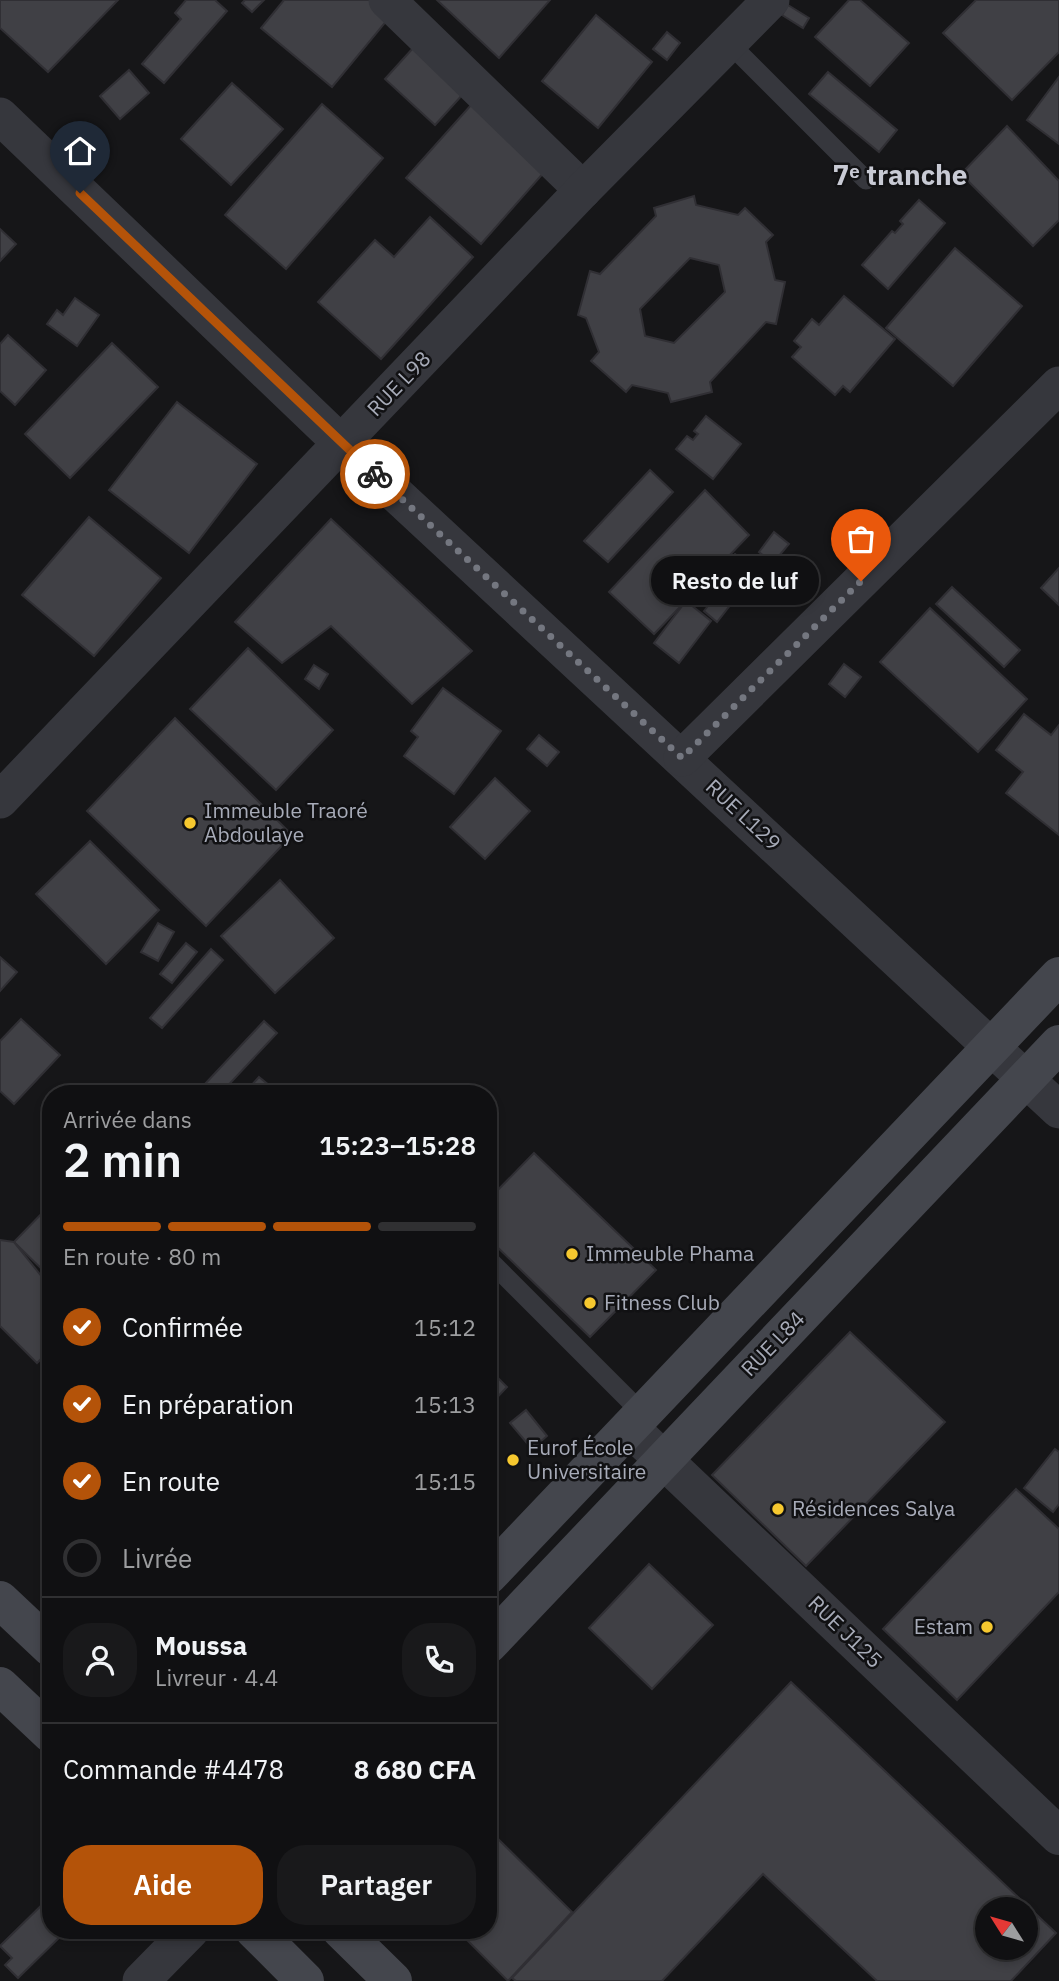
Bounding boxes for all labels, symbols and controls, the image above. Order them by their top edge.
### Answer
pin [50,121,110,193]
icon: home [61,132,99,170]
district label: 7ᵉ tranche [832,156,968,193]
street label: RUE L98 [360,345,436,422]
courier [340,439,410,509]
icon: bike [356,455,394,493]
pin [831,509,891,581]
icon: bag [842,520,880,558]
callout: Resto de luf [651,556,819,606]
text: Resto de luf [672,565,798,595]
street label: RUE L129 [700,772,787,856]
place label: Immeuble Traoré Abdoulaye [204,796,368,848]
marker: Immeuble Traoré Abdoulaye [182,815,198,831]
text: Arrivée dans [63,1104,192,1134]
text: 15:23–15:28 [319,1128,476,1162]
text: 2 min [63,1130,182,1190]
place label: Immeuble Phama [586,1239,754,1267]
text: En route · 80 m [63,1241,221,1271]
marker: Immeuble Phama [564,1246,580,1262]
place label: Fitness Club [604,1288,720,1316]
marker: Fitness Club [582,1295,598,1311]
street label: RUE L84 [734,1305,810,1382]
icon: check [63,1308,101,1346]
text: Confirmée [122,1310,243,1344]
text: 15:12 [414,1312,476,1342]
icon: check [63,1385,101,1423]
text: En préparation [122,1387,294,1421]
text: 15:13 [414,1389,476,1419]
place label: Eurof École Universitaire [527,1433,646,1485]
marker: Eurof École Universitaire [505,1452,521,1468]
icon: check [63,1462,101,1500]
text: En route [122,1464,220,1498]
text: 15:15 [414,1466,476,1496]
place label: Résidences Salya [792,1494,955,1522]
marker: Résidences Salya [770,1501,786,1517]
text: Livrée [122,1541,192,1575]
street label: RUE J125 [802,1589,889,1674]
place label: Estam [914,1612,973,1640]
marker: Estam [979,1619,995,1635]
button: person [63,1623,137,1697]
button: phone [402,1623,476,1697]
text: Moussa [155,1628,247,1662]
text: Livreur · 4.4 [155,1662,278,1692]
text: Commande #4478 [63,1752,284,1786]
text: 8 680 CFA [354,1752,476,1786]
button: Aide [63,1845,263,1925]
button: Partager [277,1845,476,1925]
north arrow [975,1897,1038,1960]
map controls [975,1897,1038,1960]

